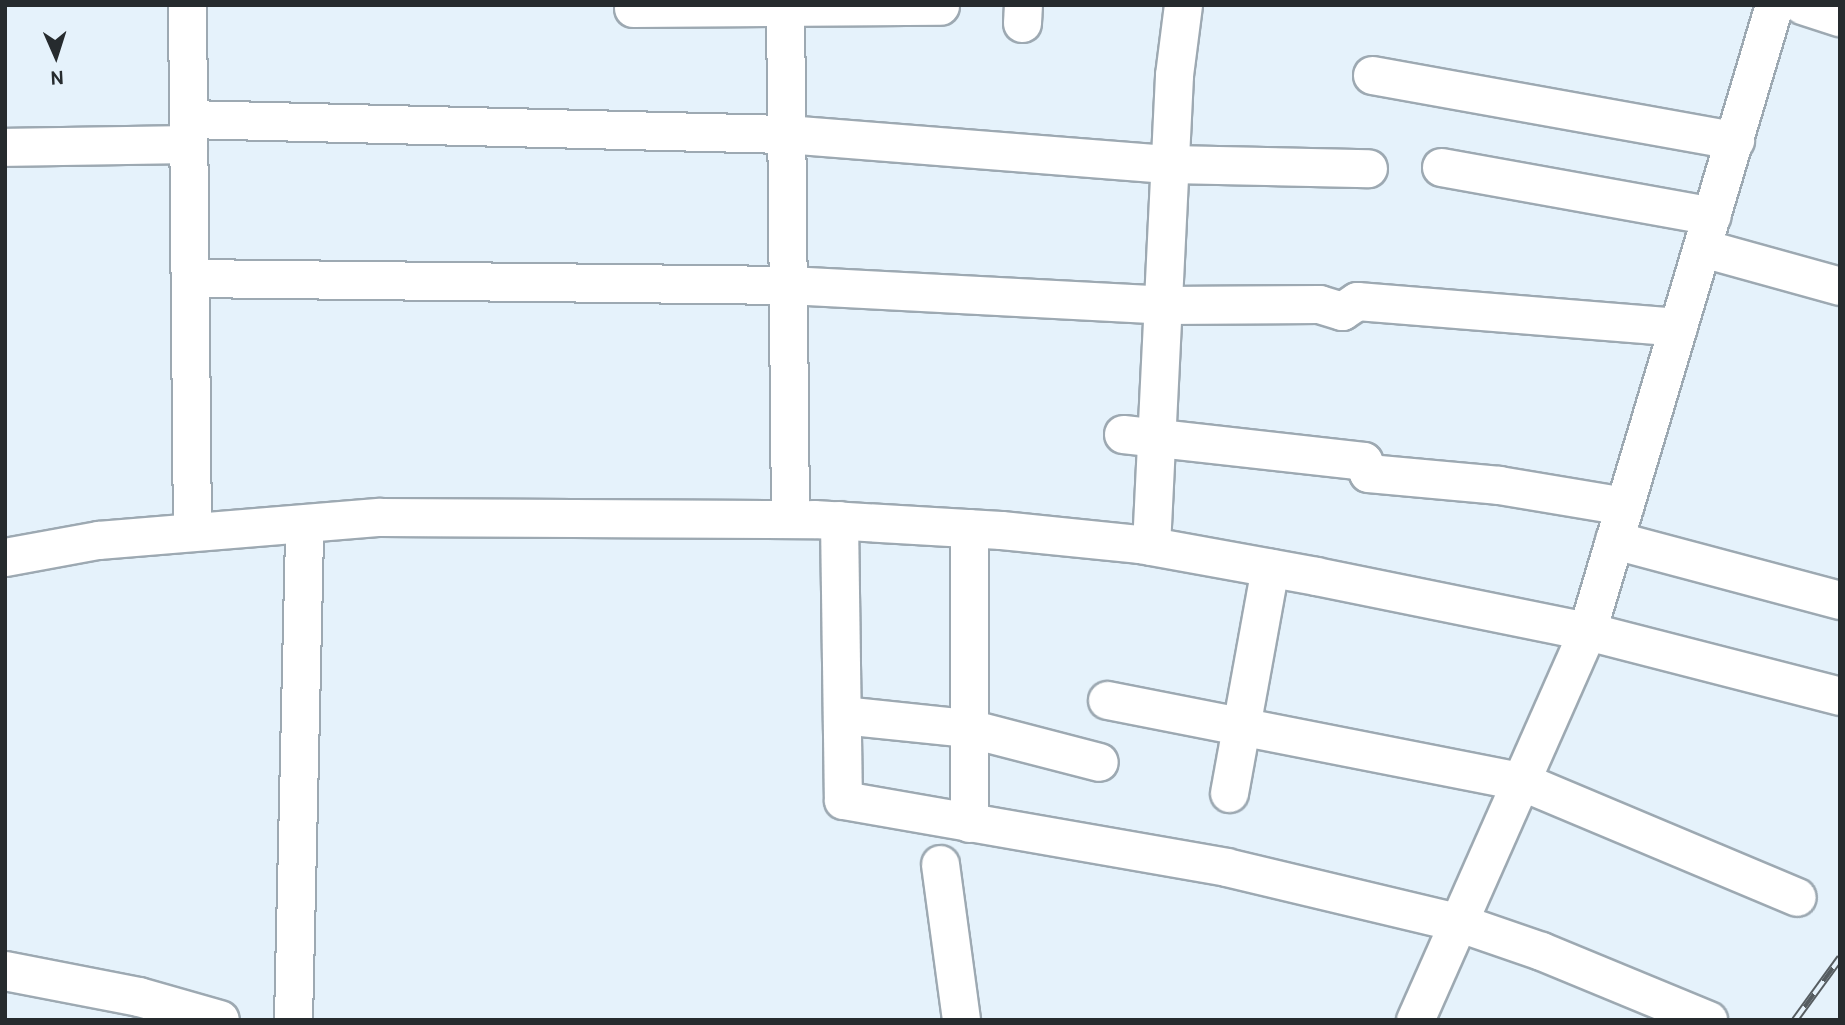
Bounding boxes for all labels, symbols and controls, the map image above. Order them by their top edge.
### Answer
north arrow [21,21,91,91]
text: N [50,66,64,89]

